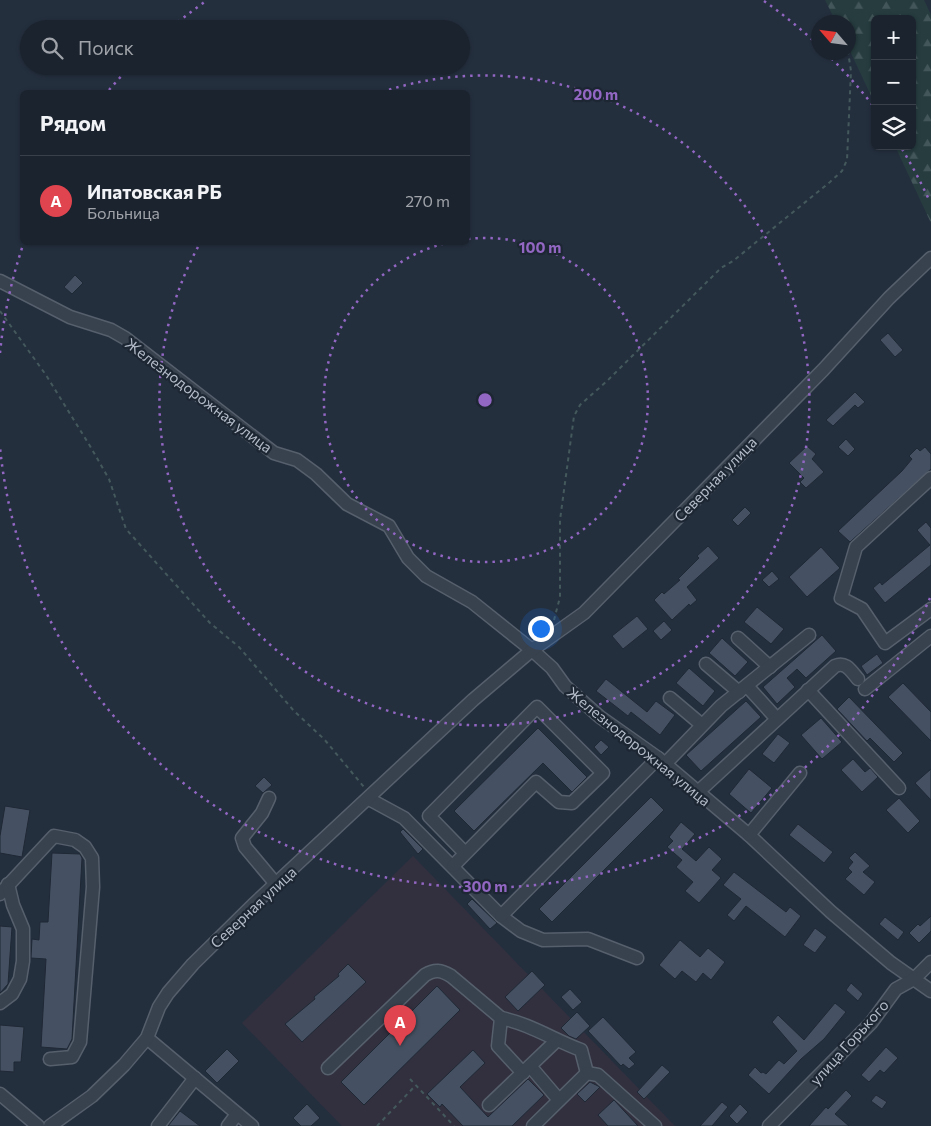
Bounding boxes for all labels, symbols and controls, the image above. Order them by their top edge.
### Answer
north arrow [811,15,856,60]
map controls [871,15,916,150]
button: + [871,15,916,60]
search box [20,20,470,75]
icon: search [38,34,66,62]
text: Поиск [78,36,134,59]
button: − [871,60,916,105]
text: 200 m [574,85,618,103]
button: layers [871,105,916,150]
text: Рядом [40,110,106,135]
text: Ипатовская РБ [87,180,222,203]
text: A [50,191,62,210]
text: 270 m [405,191,450,210]
text: Больница [87,203,160,222]
text: 100 m [519,238,561,256]
street label: Железнодорожная улица [122,334,276,456]
centre of rings [476,391,494,409]
street label: Северная улица [670,433,760,525]
your location [528,616,554,642]
street label: Железнодорожная улица [564,683,714,809]
street label: Северная улица [206,863,300,951]
text: 300 m [463,877,507,895]
street label: улица Горького [806,996,892,1088]
pin: A [384,1005,416,1046]

